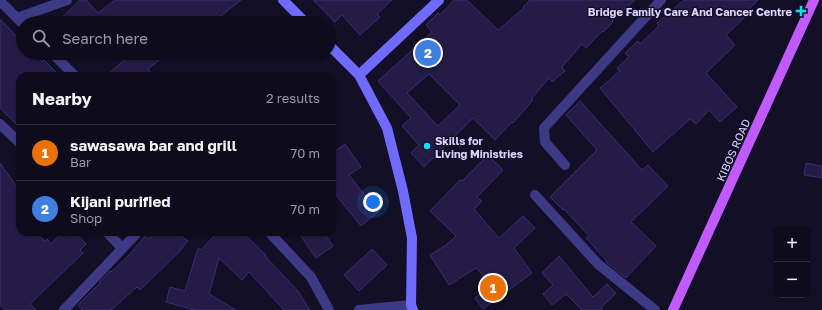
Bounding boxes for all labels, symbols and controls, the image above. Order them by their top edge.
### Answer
place label: Bridge Family Care And Cancer Centre [588,5,792,18]
marker: Bridge Family Care And Cancer Centre [795,5,807,17]
search box [16,16,336,60]
icon: search [30,27,52,49]
text: Search here [62,29,148,47]
pin: 2 [415,38,441,68]
text: Nearby [32,88,92,109]
text: 2 results [266,90,320,106]
street label: KIBOS ROAD [713,117,753,183]
place label: Skills for Living Ministries [435,134,523,160]
text: sawasawa bar and grill [70,136,237,154]
marker: Skills for Living Ministries [422,141,432,151]
text: 1 [42,145,48,161]
text: 70 m [290,145,320,161]
text: Bar [70,154,91,170]
text: Kijani purified [70,192,171,210]
your location [363,192,383,212]
text: 2 [41,201,49,217]
text: 70 m [290,201,320,217]
text: Shop [70,210,102,226]
map controls [774,226,810,298]
button: + [774,226,810,262]
button: − [774,262,810,298]
pin: 1 [480,273,506,303]

